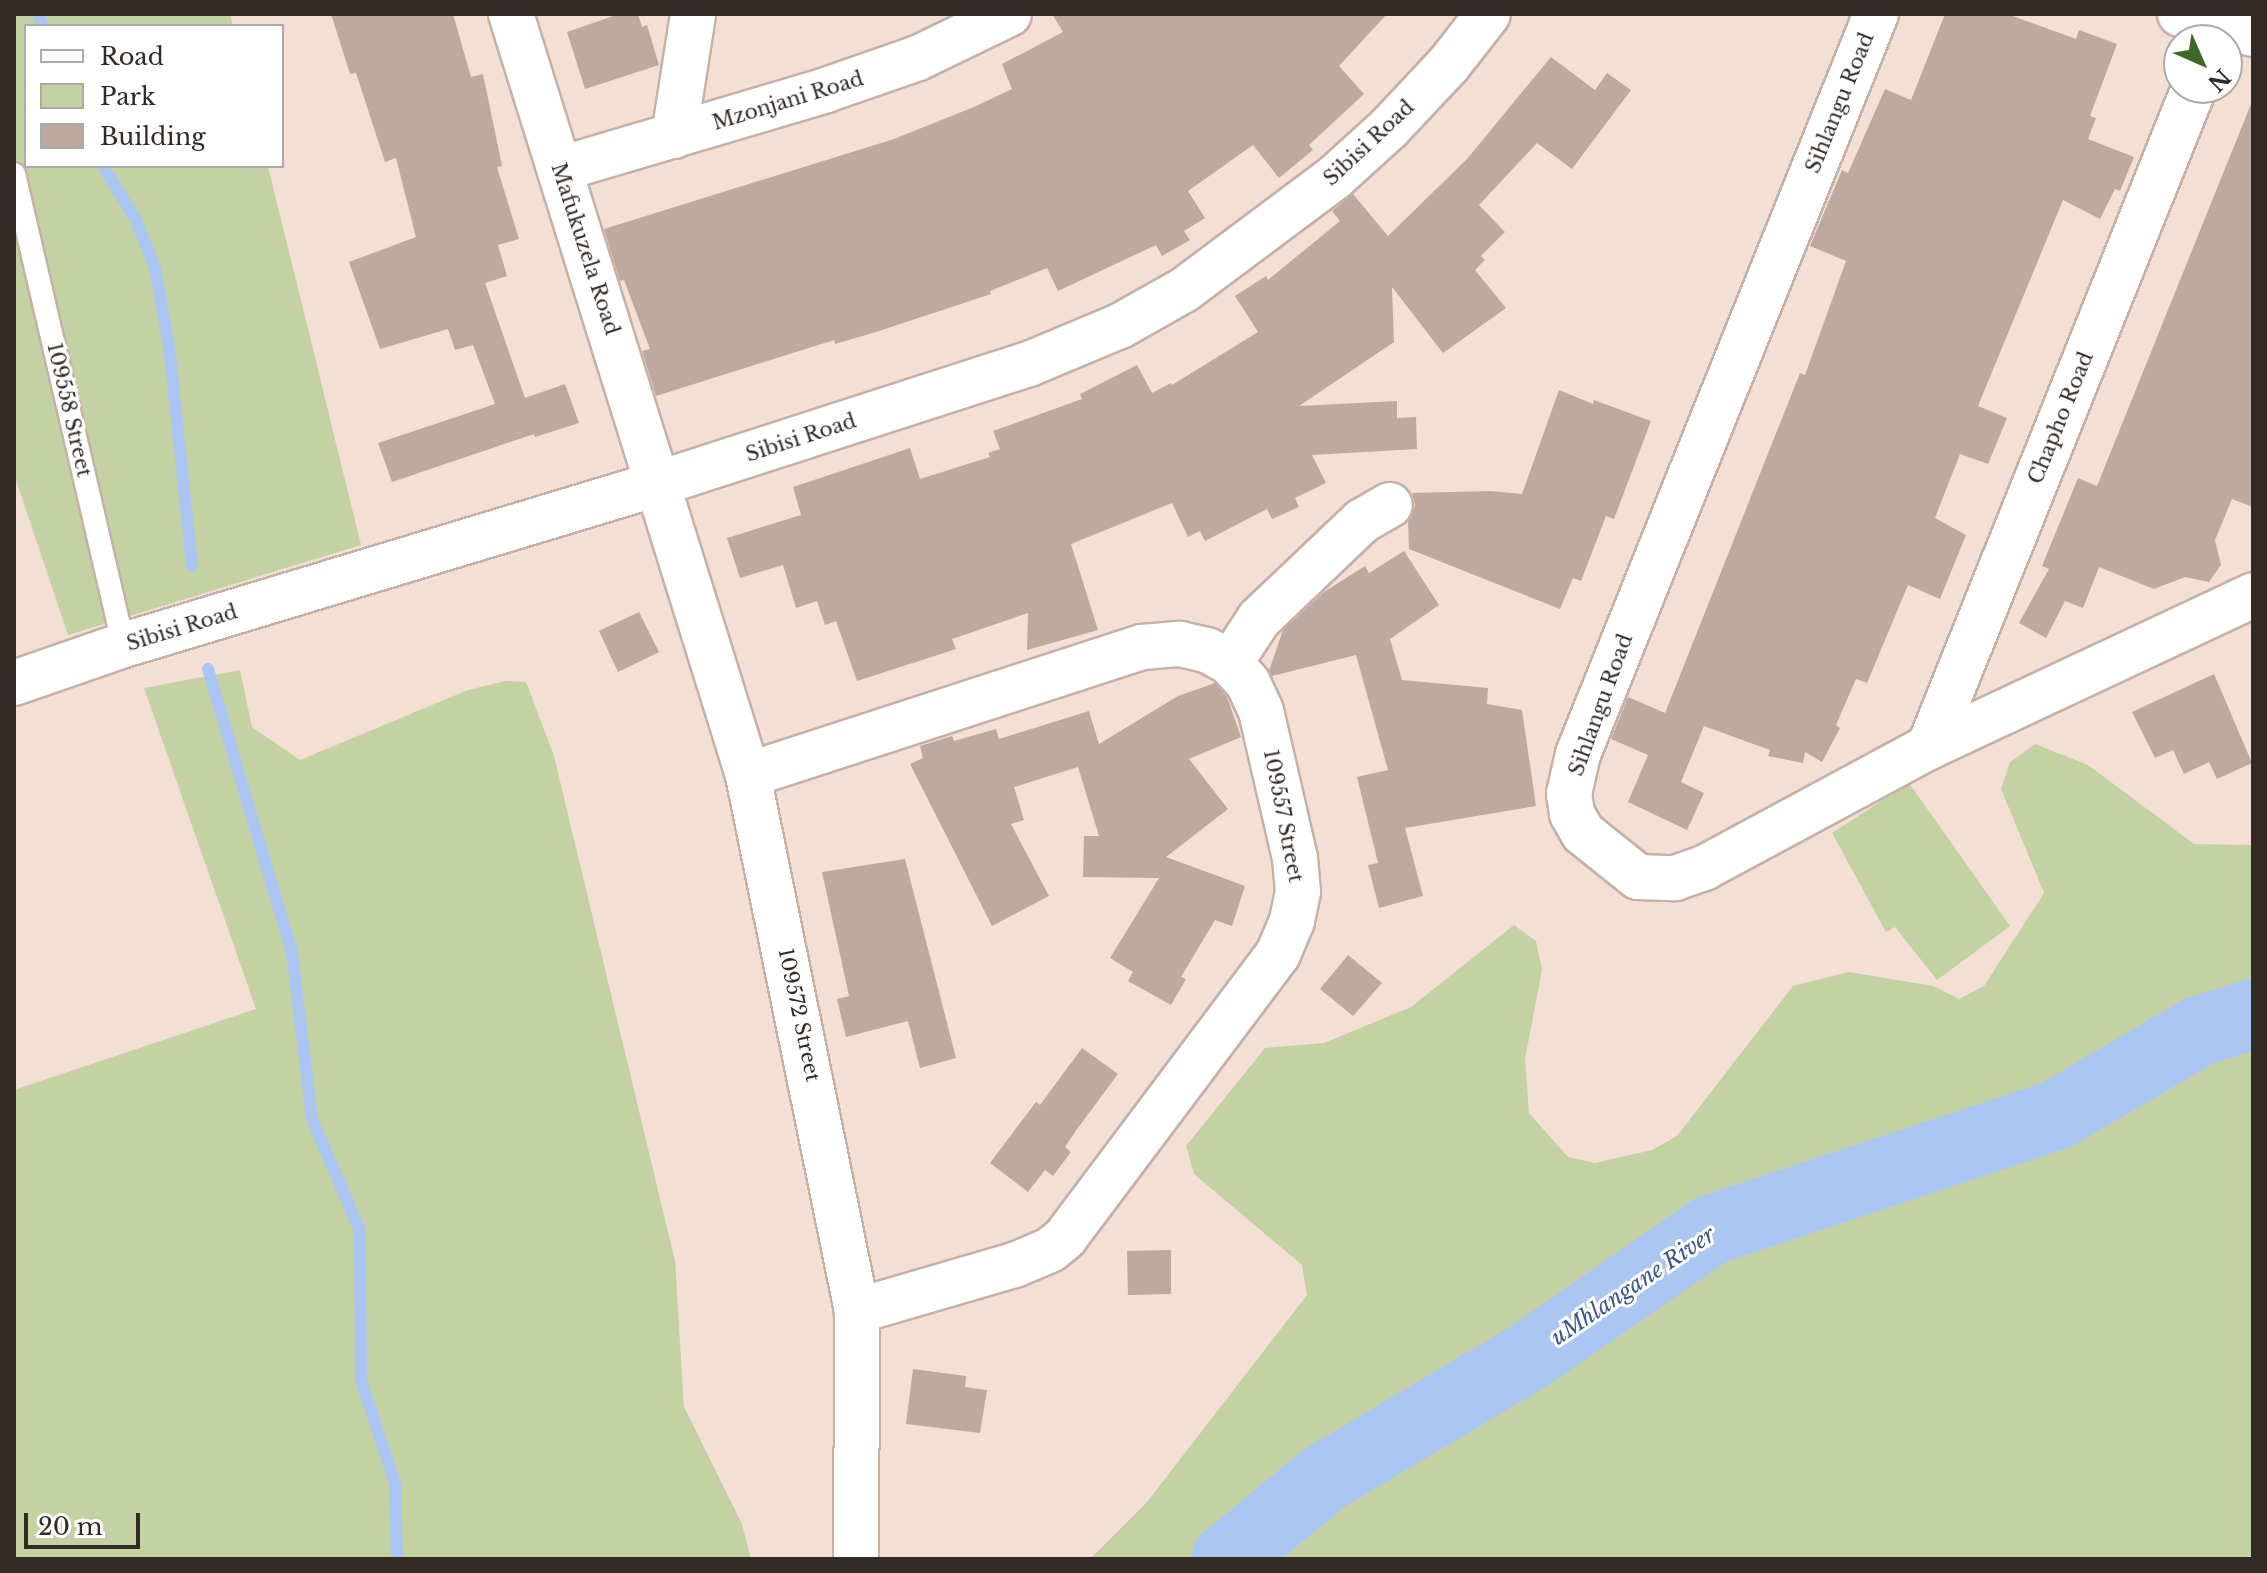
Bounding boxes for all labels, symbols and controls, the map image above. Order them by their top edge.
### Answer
legend [24,24,284,168]
north arrow [2163,24,2243,104]
street label: Sihlangu Road [1801,29,1879,177]
text: Road [100,42,164,71]
text: N [2202,63,2236,97]
street label: Mzonjani Road [710,67,866,135]
text: Park [100,82,156,111]
street label: Sibisi Road [1319,95,1419,191]
text: Building [100,122,206,151]
street label: Mafukuzela Road [546,160,624,338]
street label: 109558 Street [42,341,96,479]
street label: Chapho Road [2024,348,2098,488]
street label: Sibisi Road [743,409,859,467]
street label: Sibisi Road [124,600,240,656]
street label: Sihlangu Road [1564,631,1638,779]
street label: 109557 Street [1258,748,1308,884]
street label: 109572 Street [773,946,825,1084]
water label: uMhlangane River [1546,1221,1720,1351]
scale bar [28,1497,144,1547]
text: 20 m [38,1512,103,1541]

